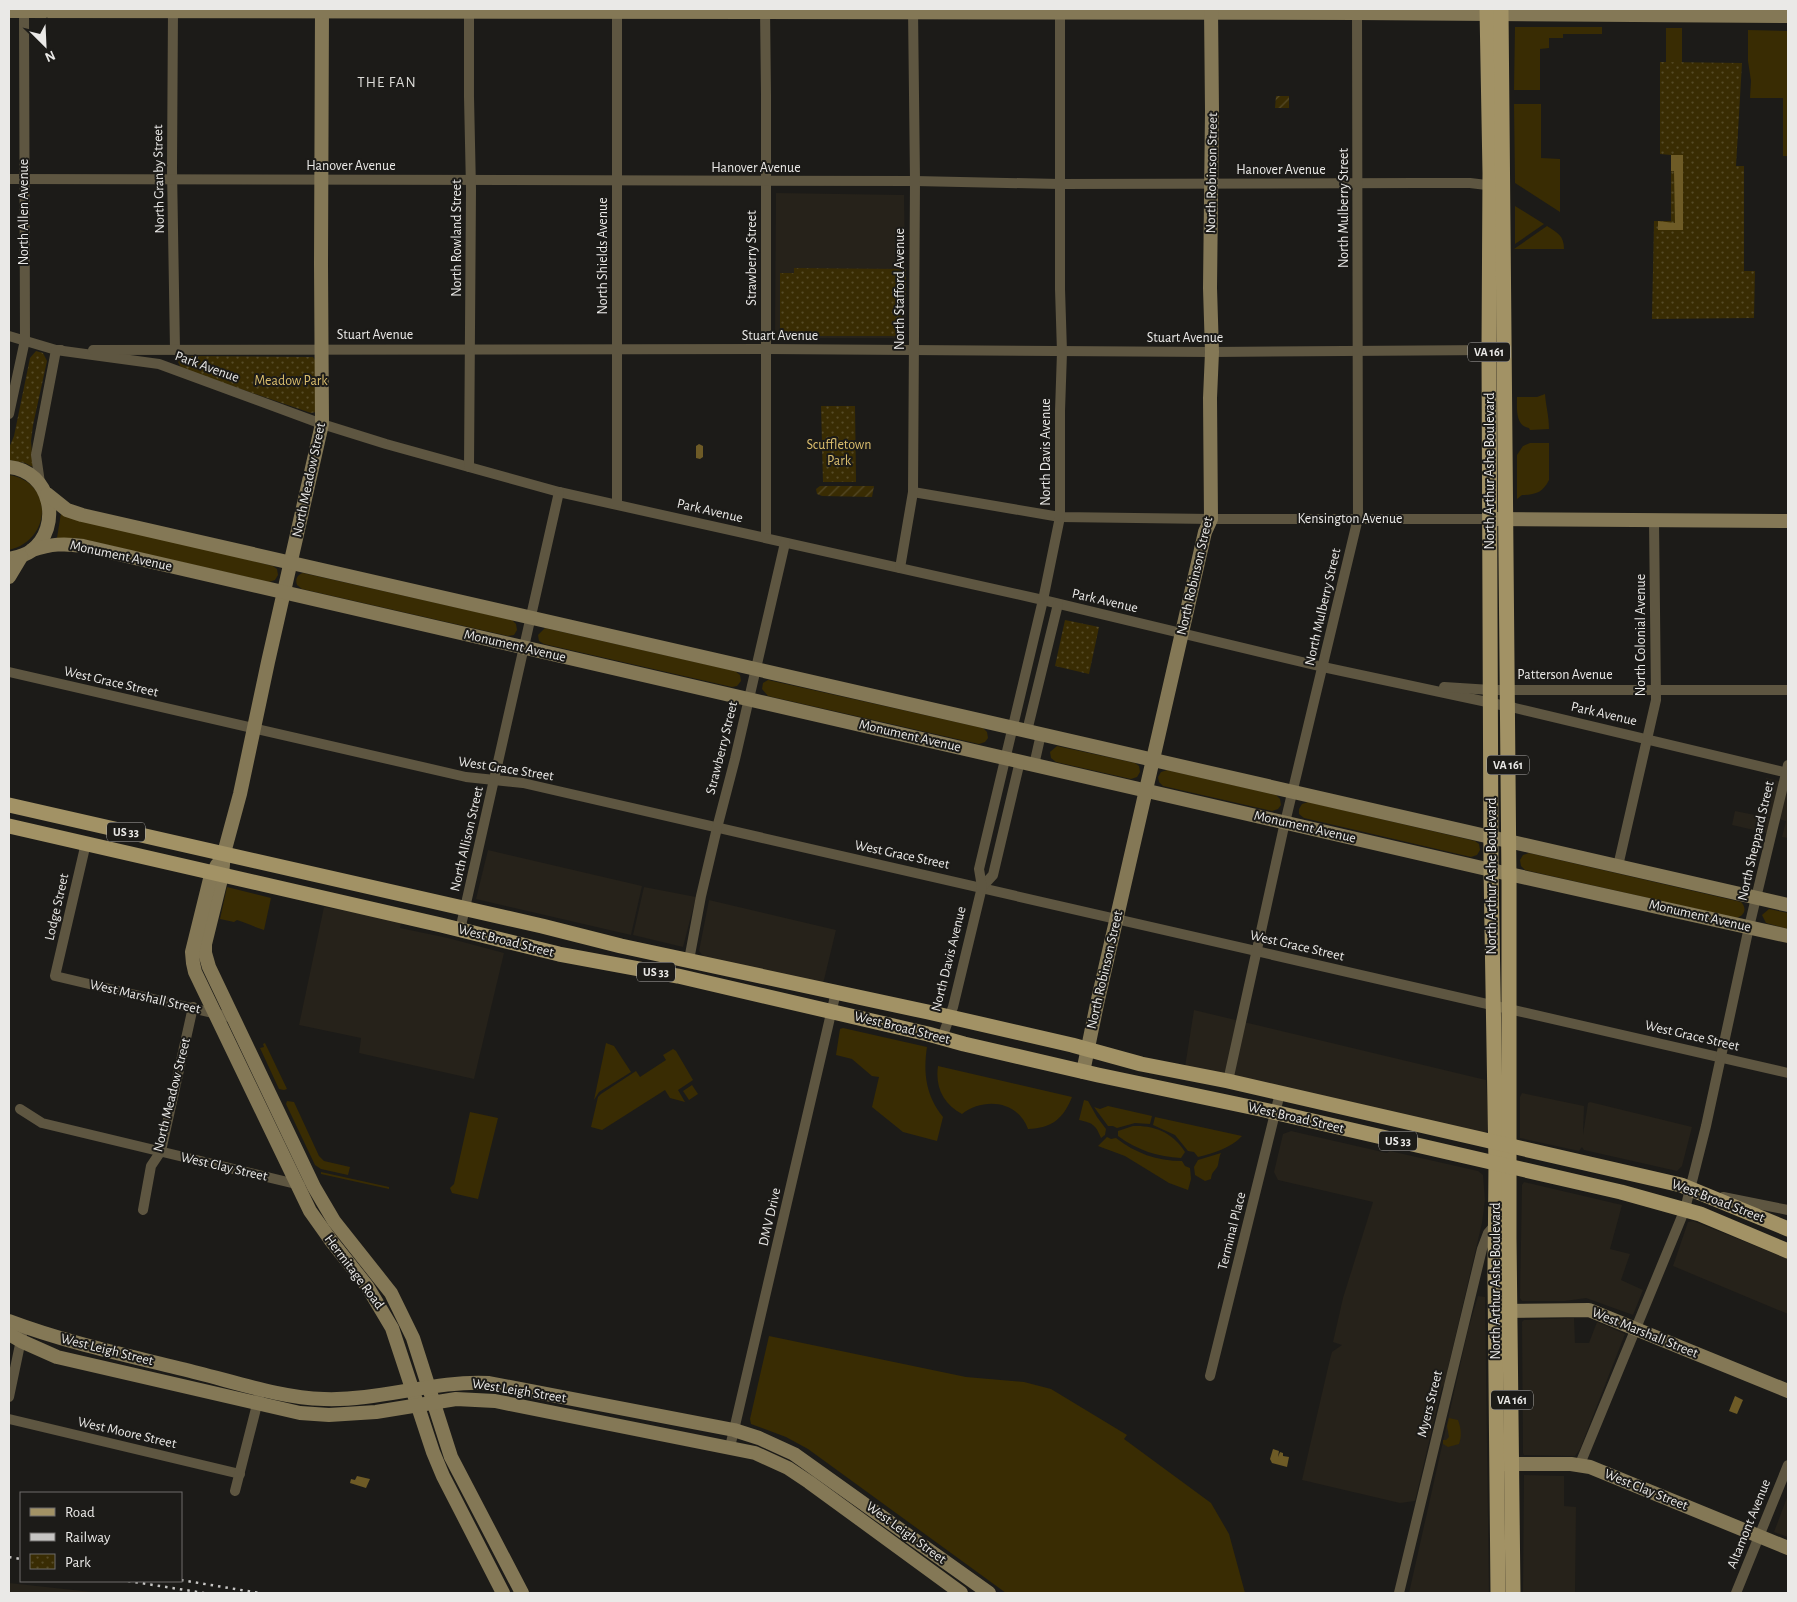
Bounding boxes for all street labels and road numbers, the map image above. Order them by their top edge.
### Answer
street label: North Robinson Street [1204,112,1220,234]
street label: North Granby Street [151,124,167,234]
street label: North Mulberry Street [1337,147,1351,268]
street label: North Allen Avenue [17,159,31,265]
street label: Hanover Avenue [306,159,396,173]
street label: Hanover Avenue [711,161,801,175]
street label: Hanover Avenue [1236,163,1326,177]
street label: North Rowland Street [450,179,464,297]
street label: North Shields Avenue [596,197,610,315]
street label: Strawberry Street [745,210,759,306]
street label: North Stafford Avenue [893,228,907,350]
street label: Stuart Avenue [337,328,413,342]
street label: Stuart Avenue [742,329,818,343]
street label: Stuart Avenue [1147,331,1223,345]
road number: VA 161 [1468,342,1510,362]
street label: Park Avenue [173,349,241,385]
street label: North Arthur Ashe Boulevard [1483,392,1497,550]
street label: North Davis Avenue [1039,398,1053,506]
street label: North Meadow Street [290,421,328,539]
street label: Park Avenue [676,497,744,525]
street label: Kensington Avenue [1298,512,1402,526]
street label: North Robinson Street [1175,515,1216,637]
street label: Monument Avenue [69,538,173,574]
street label: North Mulberry Street [1303,546,1343,667]
street label: North Colonial Avenue [1634,574,1648,696]
street label: Park Avenue [1071,587,1139,615]
street label: Monument Avenue [463,627,567,665]
street label: West Grace Street [62,664,160,700]
street label: Patterson Avenue [1517,668,1613,682]
street label: Strawberry Street [704,700,740,796]
street label: Park Avenue [1570,700,1638,728]
street label: Monument Avenue [858,717,962,755]
street label: West Grace Street [457,755,555,784]
road number: VA 161 [1487,756,1529,774]
street label: North Sheppard Street [1735,779,1777,902]
street label: North Allison Street [448,785,486,893]
street label: North Arthur Ashe Boulevard [1485,797,1499,955]
street label: Monument Avenue [1253,808,1357,846]
road number: US 33 [107,822,145,842]
street label: West Grace Street [853,838,951,872]
street label: Lodge Street [42,872,72,942]
street label: Monument Avenue [1648,897,1752,935]
street label: North Davis Avenue [929,905,969,1013]
street label: North Robinson Street [1085,909,1126,1031]
street label: West Broad Street [457,922,556,960]
street label: West Grace Street [1248,928,1346,964]
road number: US 33 [637,962,675,982]
street label: West Marshall Street [88,977,202,1017]
street label: West Broad Street [853,1009,952,1047]
street label: West Grace Street [1643,1018,1741,1054]
street label: North Meadow Street [151,1036,193,1153]
street label: West Broad Street [1247,1100,1346,1136]
road number: US 33 [1379,1132,1417,1150]
street label: West Clay Street [179,1150,269,1184]
street label: West Broad Street [1670,1177,1767,1225]
street label: DMV Drive [757,1187,783,1247]
street label: Terminal Place [1216,1190,1248,1272]
street label: North Arthur Ashe Boulevard [1489,1202,1503,1360]
street label: Hermitage Road [322,1232,386,1312]
street label: West Marshall Street [1590,1305,1701,1361]
street label: West Leigh Street [59,1332,155,1368]
street label: Myers Street [1415,1369,1445,1439]
street label: West Leigh Street [471,1377,568,1405]
road number: VA 161 [1491,1390,1533,1410]
street label: West Moore Street [76,1415,178,1451]
street label: West Clay Street [1602,1467,1690,1513]
street label: Altamont Avenue [1725,1477,1773,1571]
street label: West Leigh Street [863,1499,949,1567]

